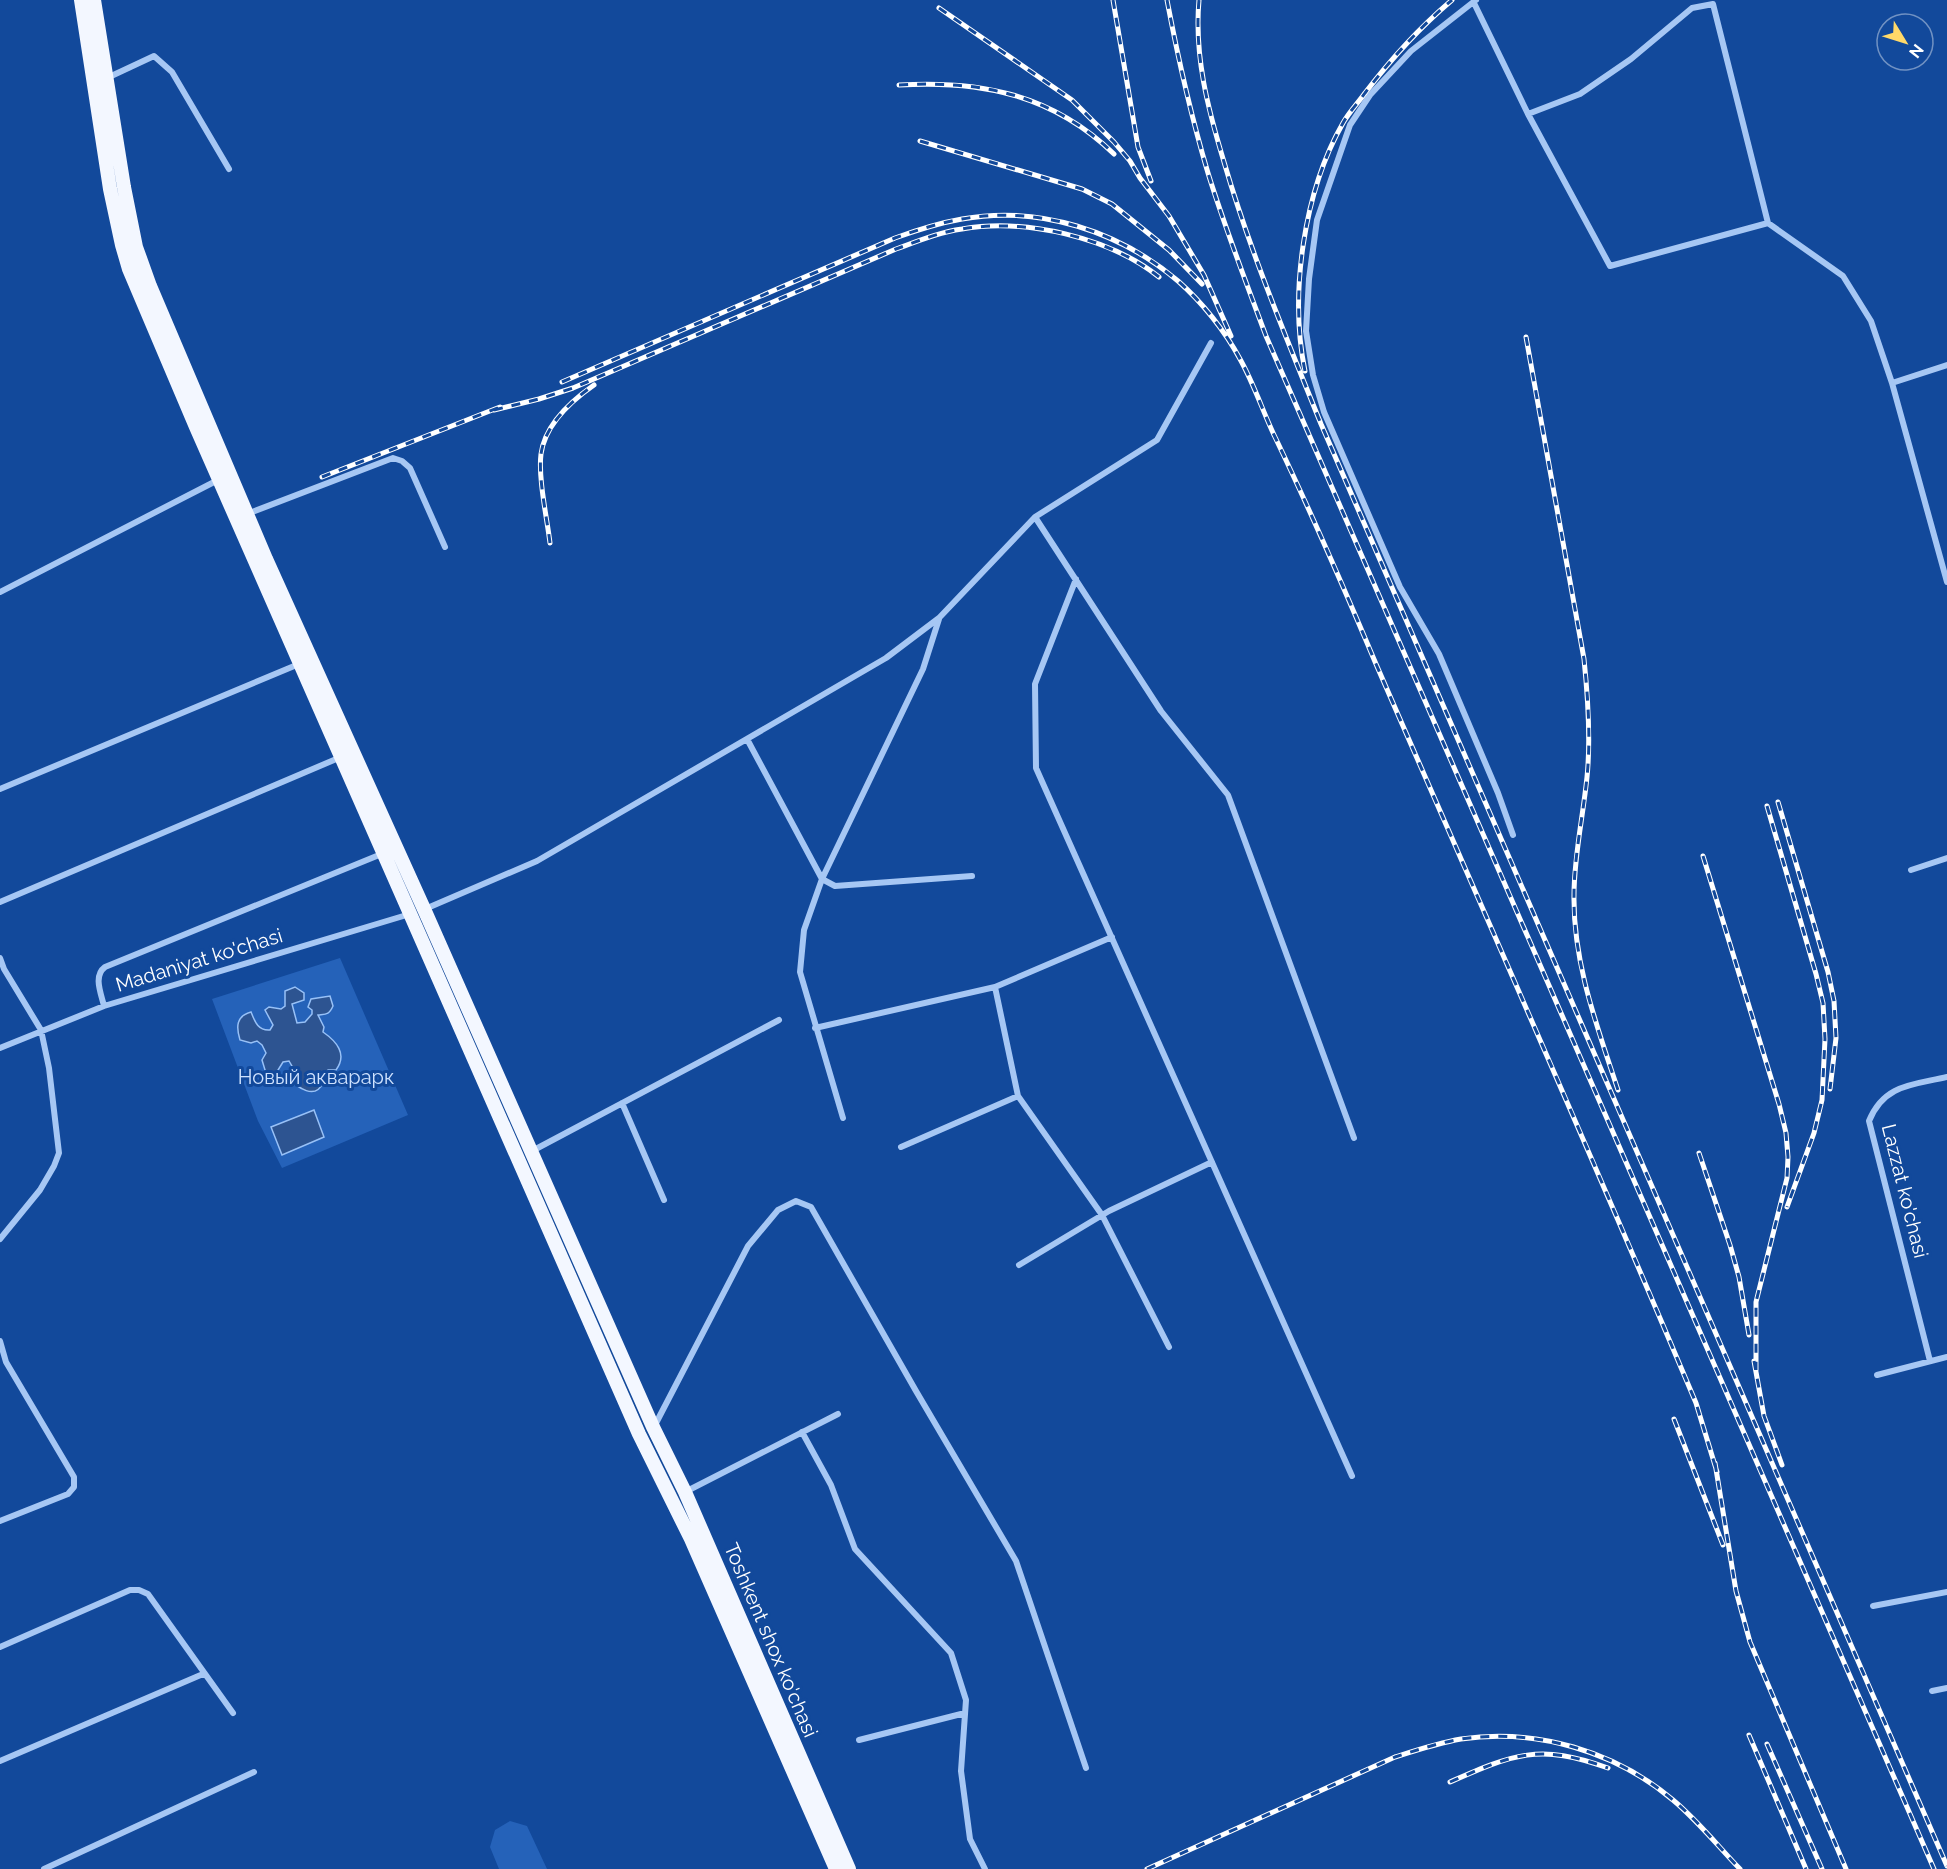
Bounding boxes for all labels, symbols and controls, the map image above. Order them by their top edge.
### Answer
north arrow [1875,12,1935,72]
text: N [1905,40,1928,62]
street label: Madaniyat ko'chasi [113,923,285,997]
park label: Новый акварарк [238,1065,394,1089]
street label: Lazzat ko'chasi [1877,1121,1933,1261]
street label: Toshkent shox ko'chasi [719,1539,823,1741]

